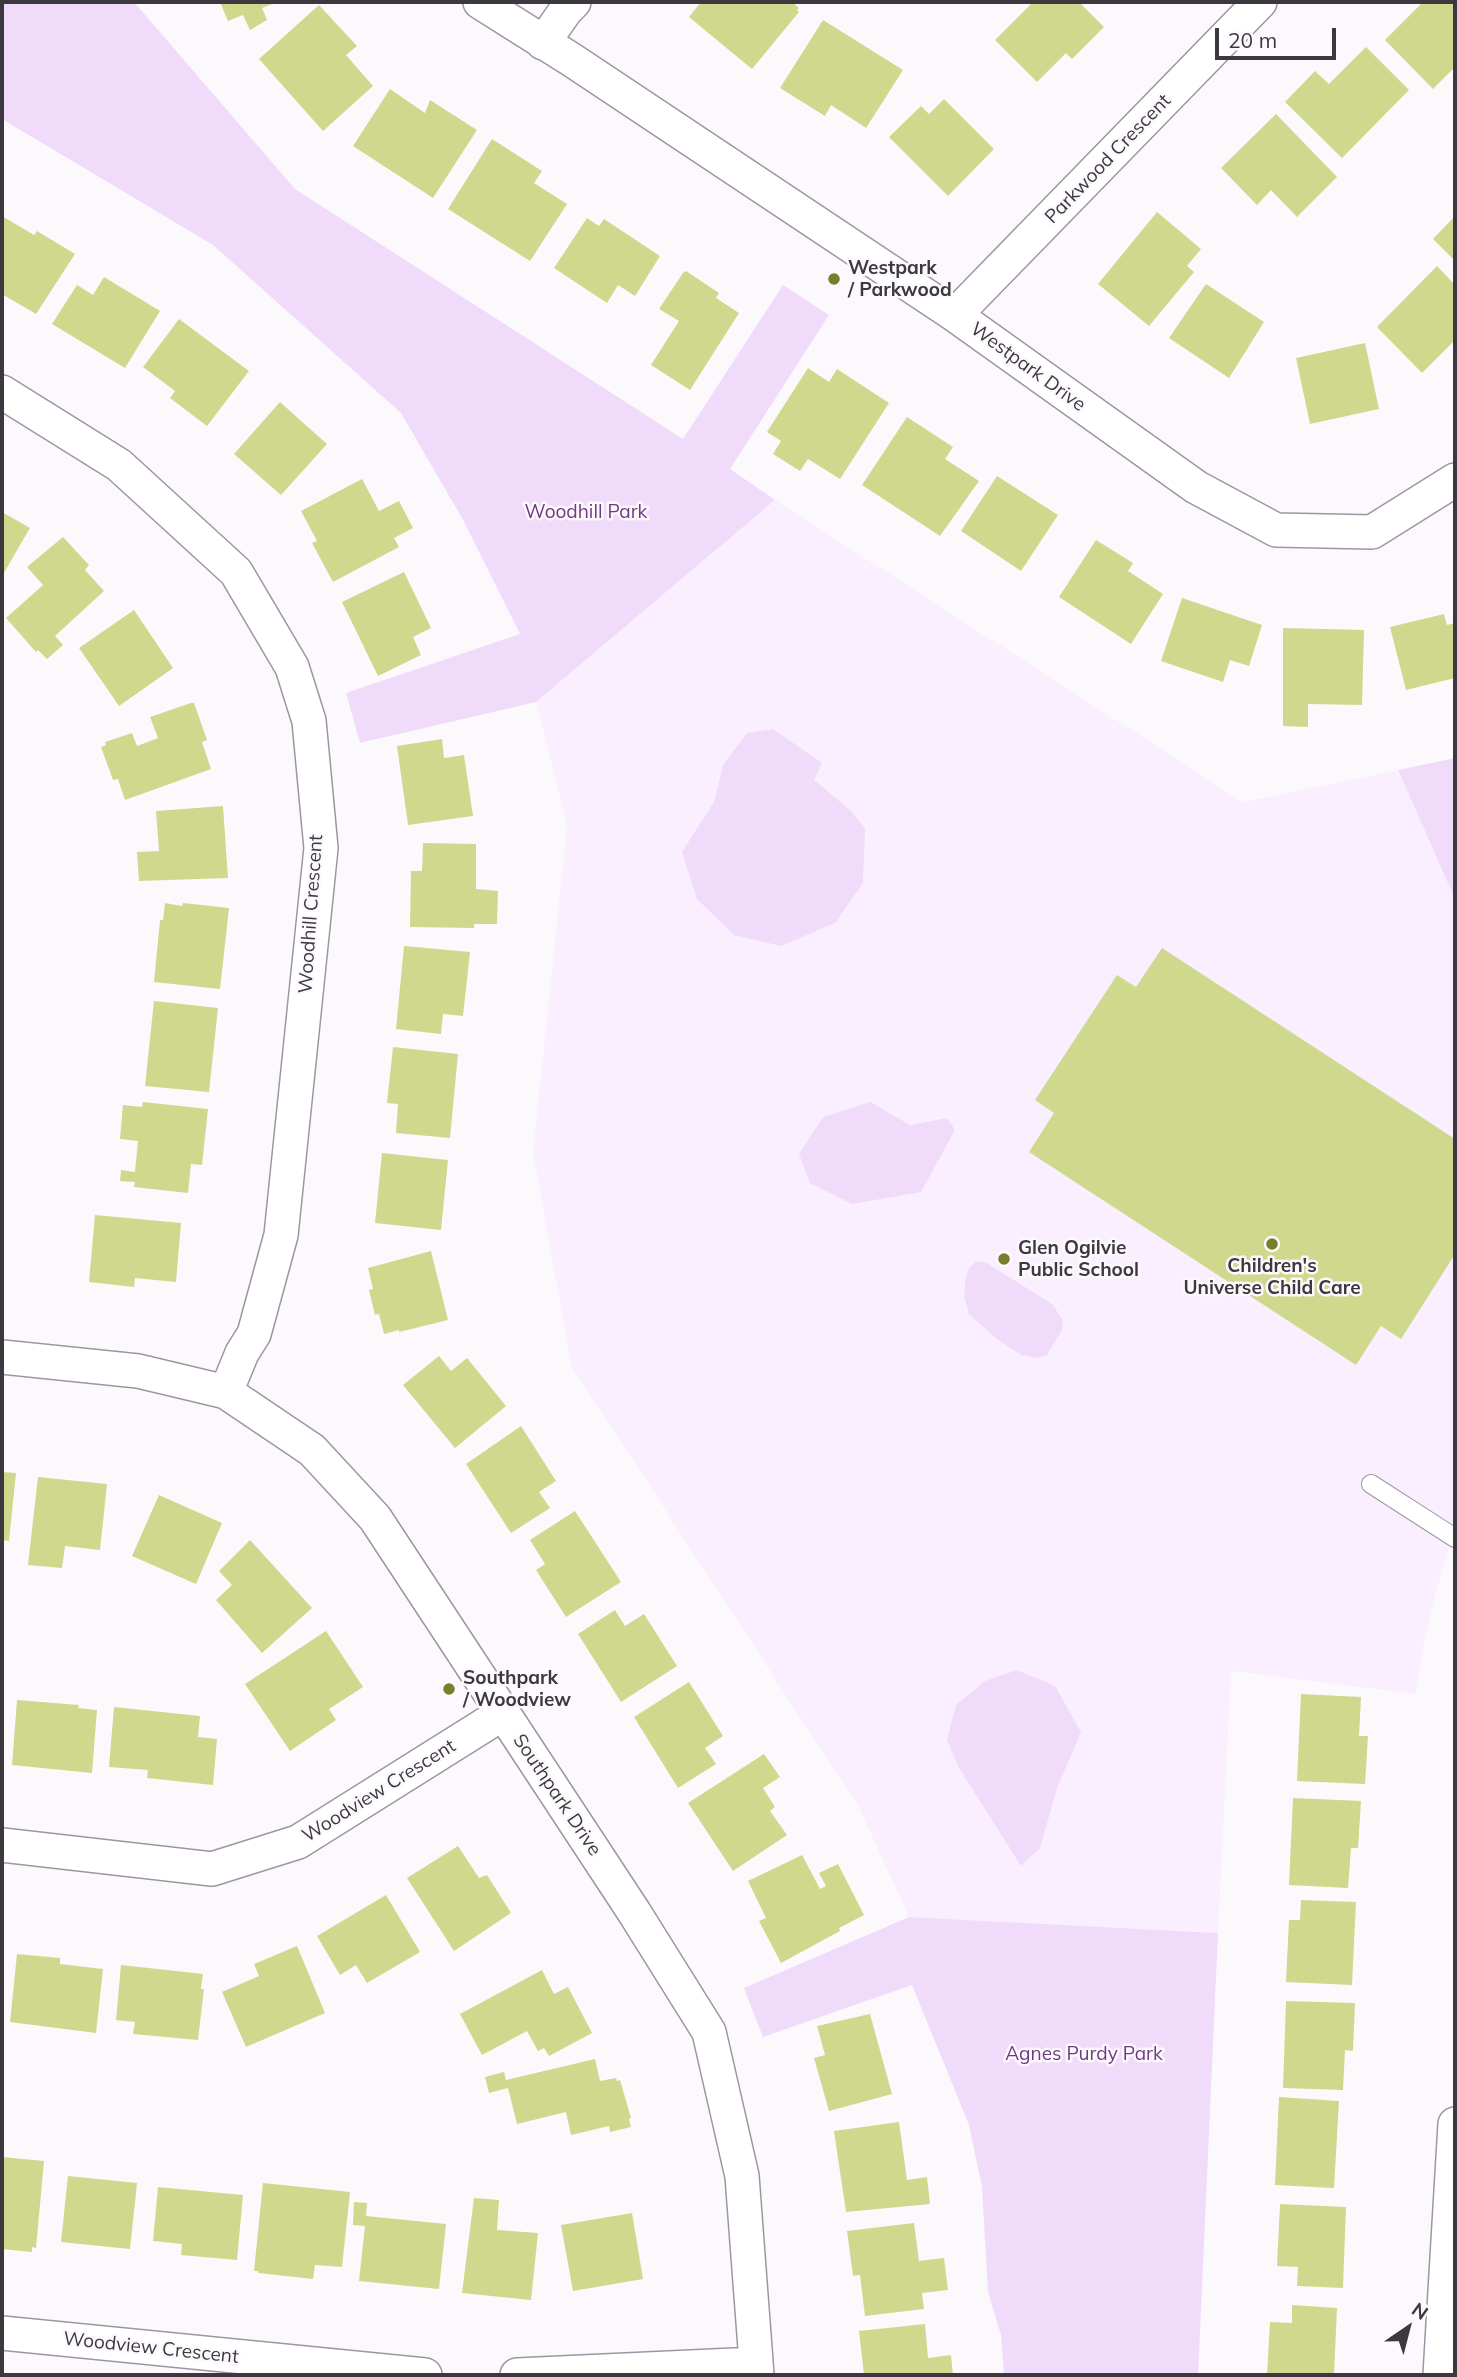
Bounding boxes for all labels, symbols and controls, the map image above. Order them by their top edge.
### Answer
scale bar [1219,14,1340,58]
text: 20 m [1228,27,1277,53]
street label: Parkwood Crescent [1040,90,1176,228]
place label: Westpark / Parkwood [848,257,952,301]
marker: Westpark / Parkwood [826,271,842,287]
street label: Westpark Drive [966,318,1090,416]
park label: Woodhill Park [525,501,647,523]
street label: Woodhill Crescent [294,834,328,994]
marker: Children's Universe Child Care [1264,1236,1280,1252]
place label: Glen Ogilvie Public School [1018,1237,1139,1281]
marker: Glen Ogilvie Public School [996,1251,1012,1267]
place label: Children's Universe Child Care [1183,1255,1361,1299]
place label: Southpark / Woodview [463,1667,571,1711]
marker: Southpark / Woodview [441,1681,457,1697]
street label: Southpark Drive [508,1730,606,1860]
street label: Woodview Crescent [298,1735,460,1847]
park label: Agnes Purdy Park [1005,2043,1163,2065]
north arrow [1373,2293,1443,2363]
text: N [1407,2297,1433,2325]
street label: Woodview Crescent [62,2327,240,2369]

